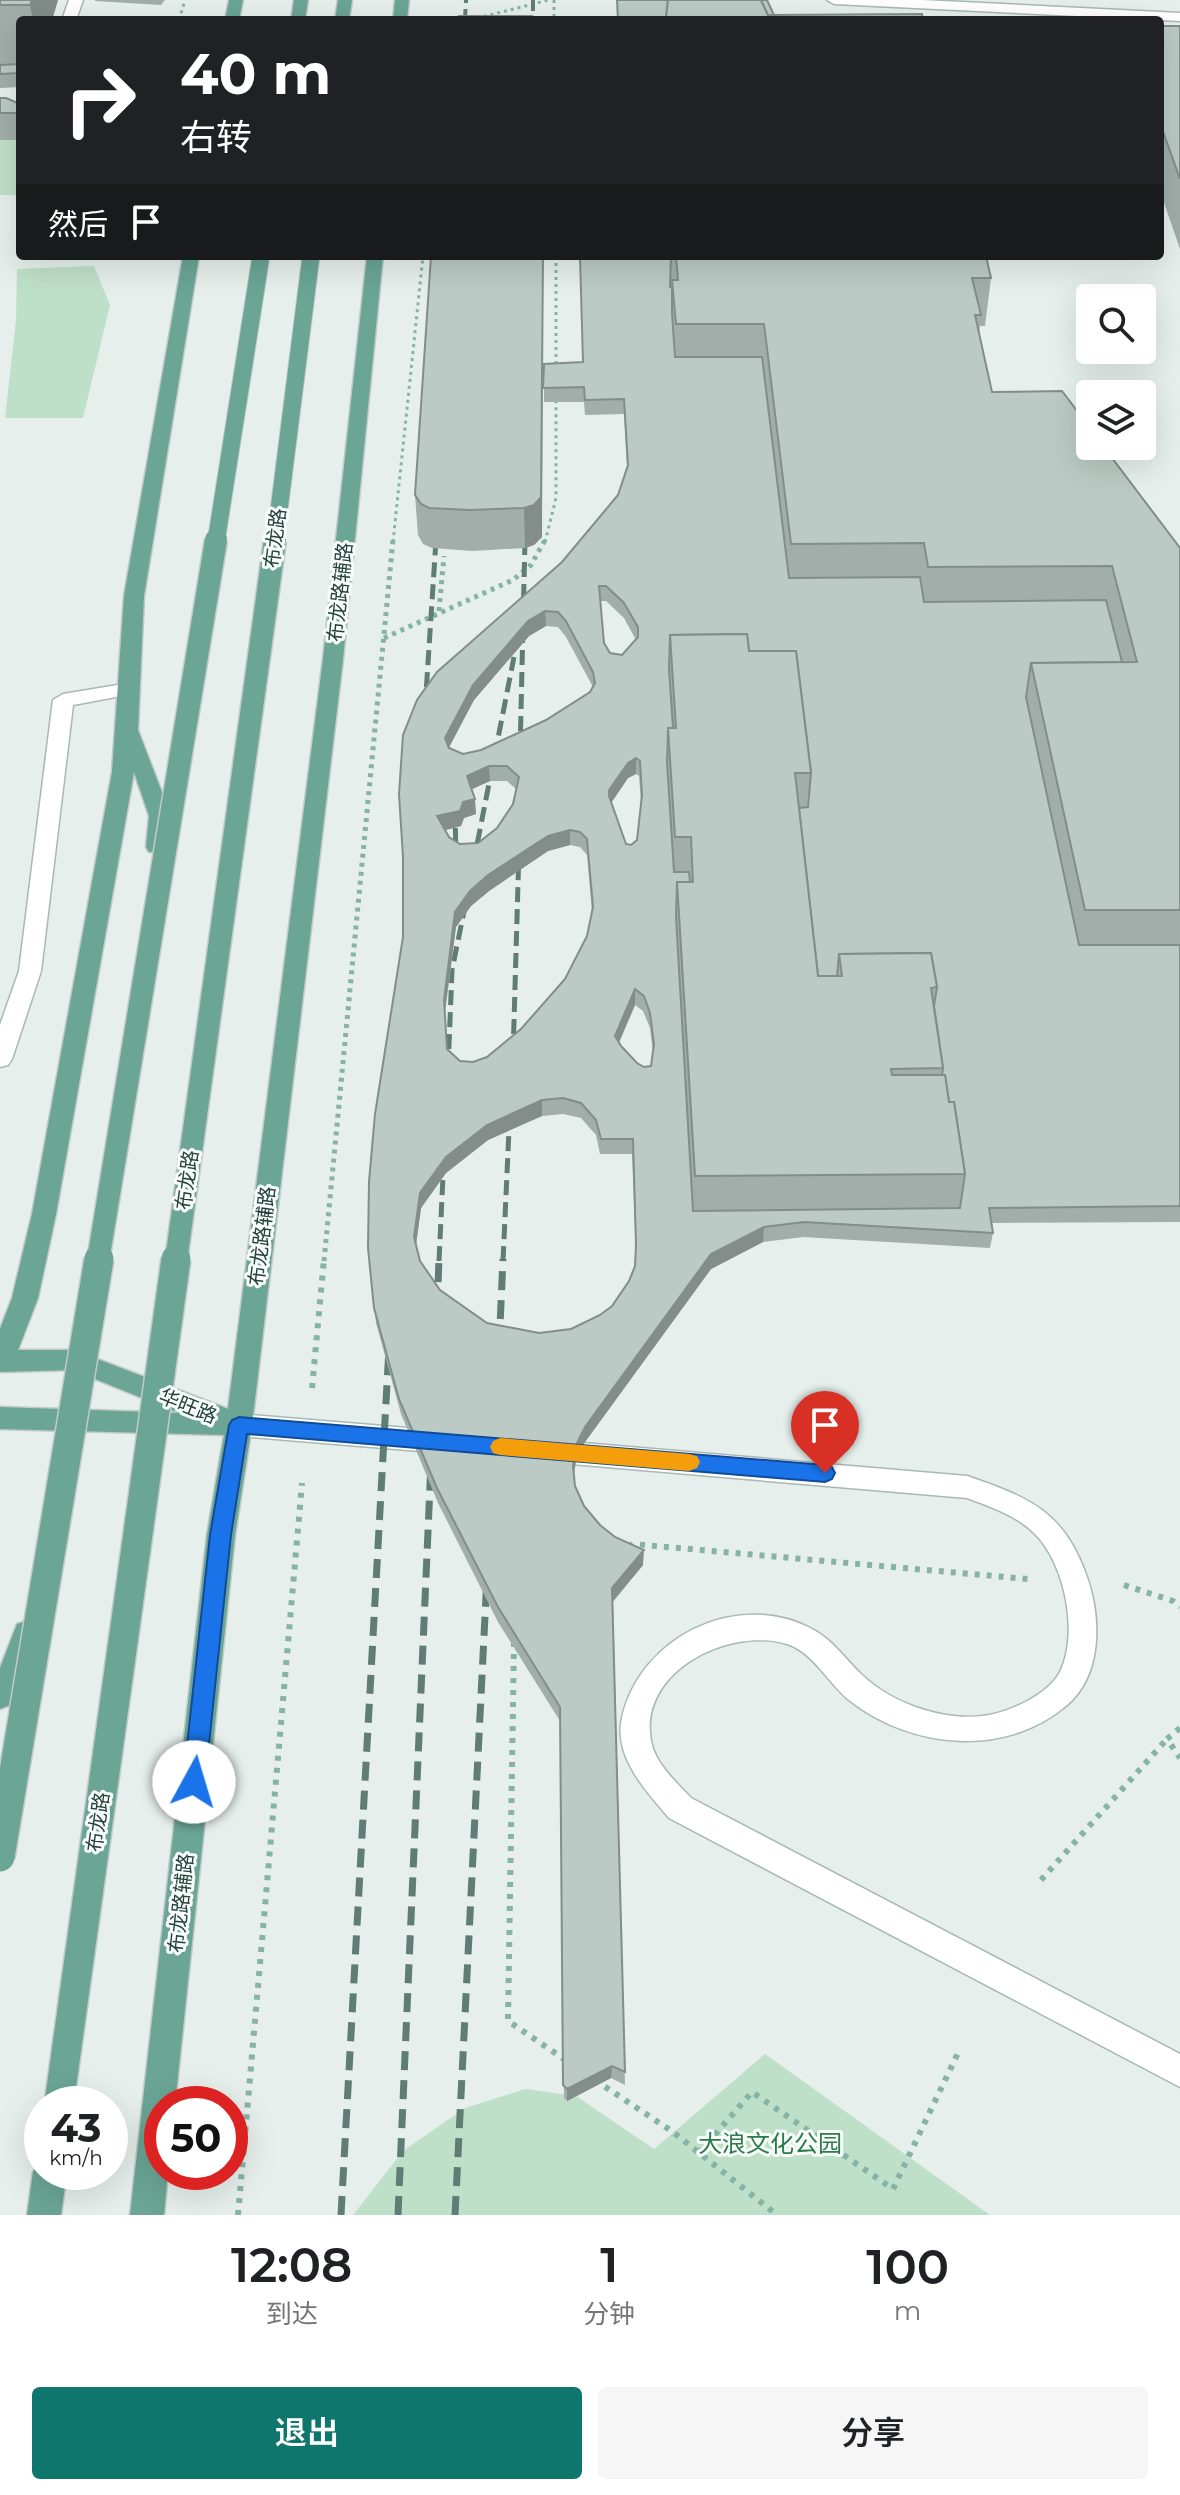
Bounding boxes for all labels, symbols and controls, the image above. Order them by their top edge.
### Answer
text: 40 m [180,40,331,108]
icon: right [48,48,152,152]
text: 右转 [180,115,252,159]
icon: arrive [124,200,168,244]
text: 然后 [48,206,108,243]
map controls [1076,284,1156,460]
button: search [1076,284,1156,364]
button: layers [1076,380,1156,460]
street label: 布龙路 [259,507,291,569]
street label: 布龙路辅路 [323,541,357,643]
street label: 布龙路 [171,1149,203,1211]
street label: 布龙路辅路 [244,1185,280,1287]
street label: 华旺路 [156,1384,220,1428]
pin [791,1391,859,1473]
icon: arrive [803,1403,847,1447]
position arrow [152,1740,236,1824]
street label: 布龙路 [82,1791,114,1853]
street label: 布龙路辅路 [164,1852,198,1954]
speed limit sign: 50 [144,2086,248,2190]
text: 43 [51,2103,101,2152]
park label: 大浪文化公园 [698,2129,842,2158]
text: km/h [49,2146,103,2170]
text: 12:08 [231,2236,352,2294]
text: 1 [600,2236,618,2294]
text: 100 [866,2238,949,2296]
text: m [894,2295,921,2327]
text: 到达 [266,2298,318,2330]
text: 分钟 [583,2298,635,2330]
button: 退出 [32,2387,582,2479]
button: 分享 [598,2387,1148,2479]

